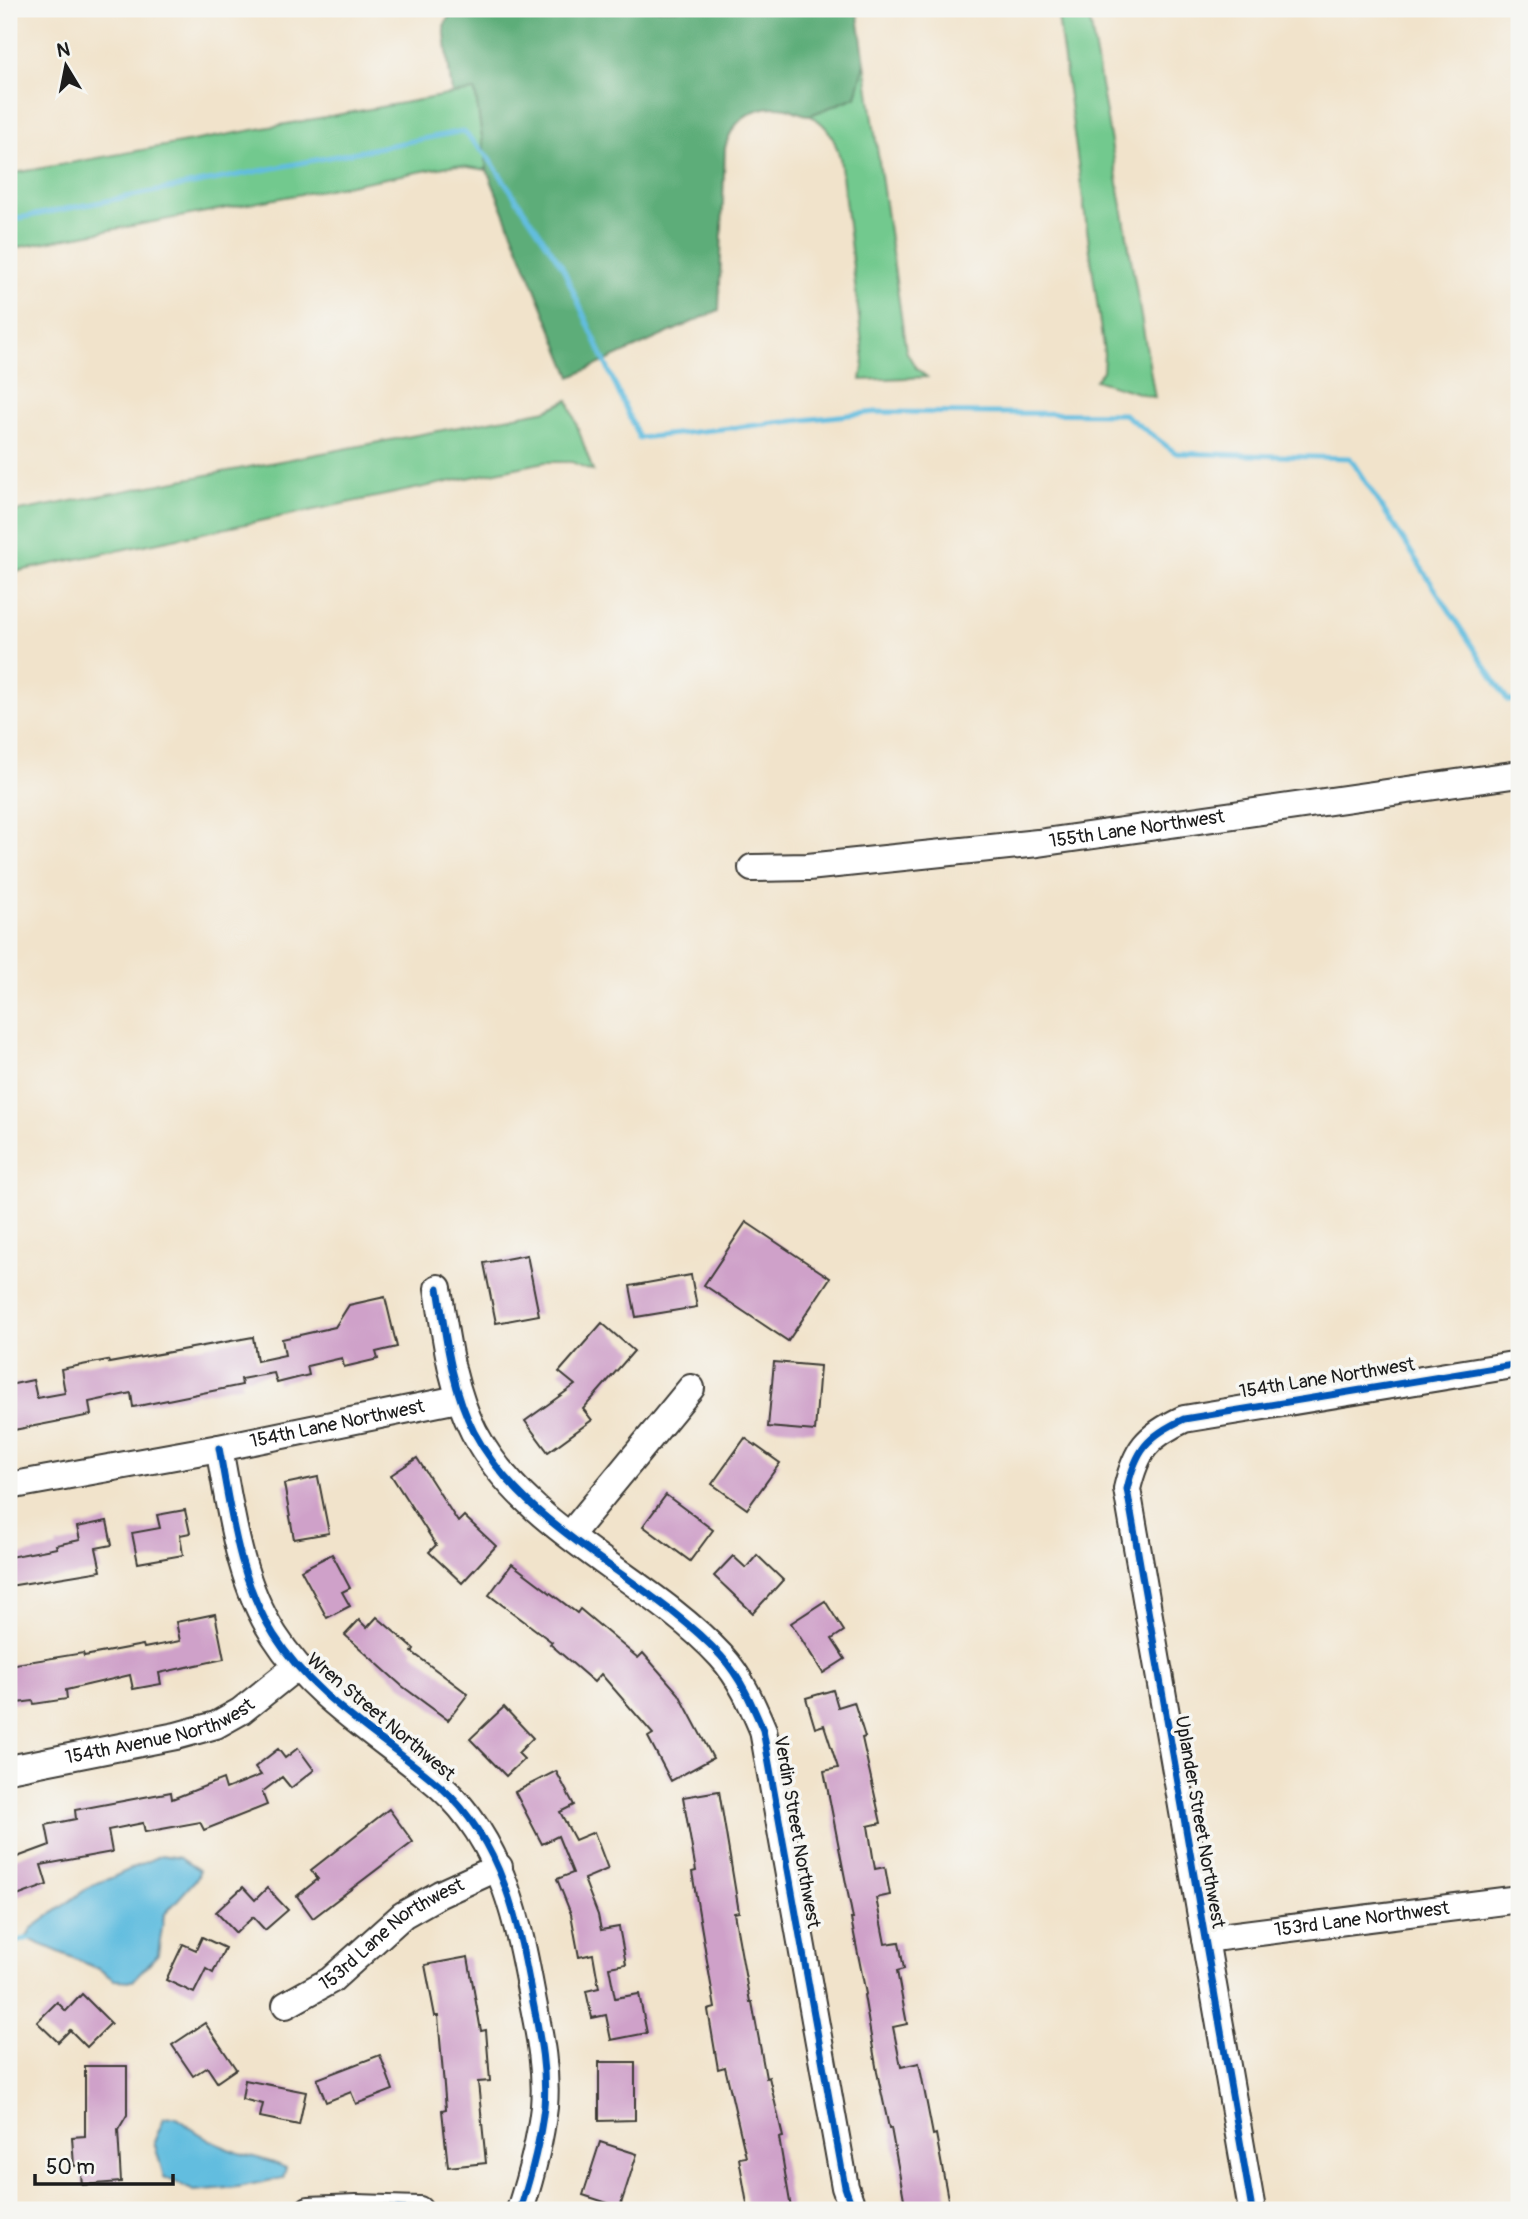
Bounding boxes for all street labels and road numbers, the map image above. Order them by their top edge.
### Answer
street label: 155th Lane Northwest [1047,804,1226,853]
street label: 154th Lane Northwest [1238,1352,1417,1404]
street label: 154th Lane Northwest [248,1394,427,1453]
street label: Wren Street Northwest [302,1648,461,1786]
street label: 154th Avenue Northwest [63,1693,260,1770]
street label: Uplander Street Northwest [1169,1714,1231,1930]
street label: Verdin Street Northwest [768,1734,826,1930]
street label: 153rd Lane Northwest [315,1872,468,1996]
street label: 153rd Lane Northwest [1273,1896,1451,1942]

